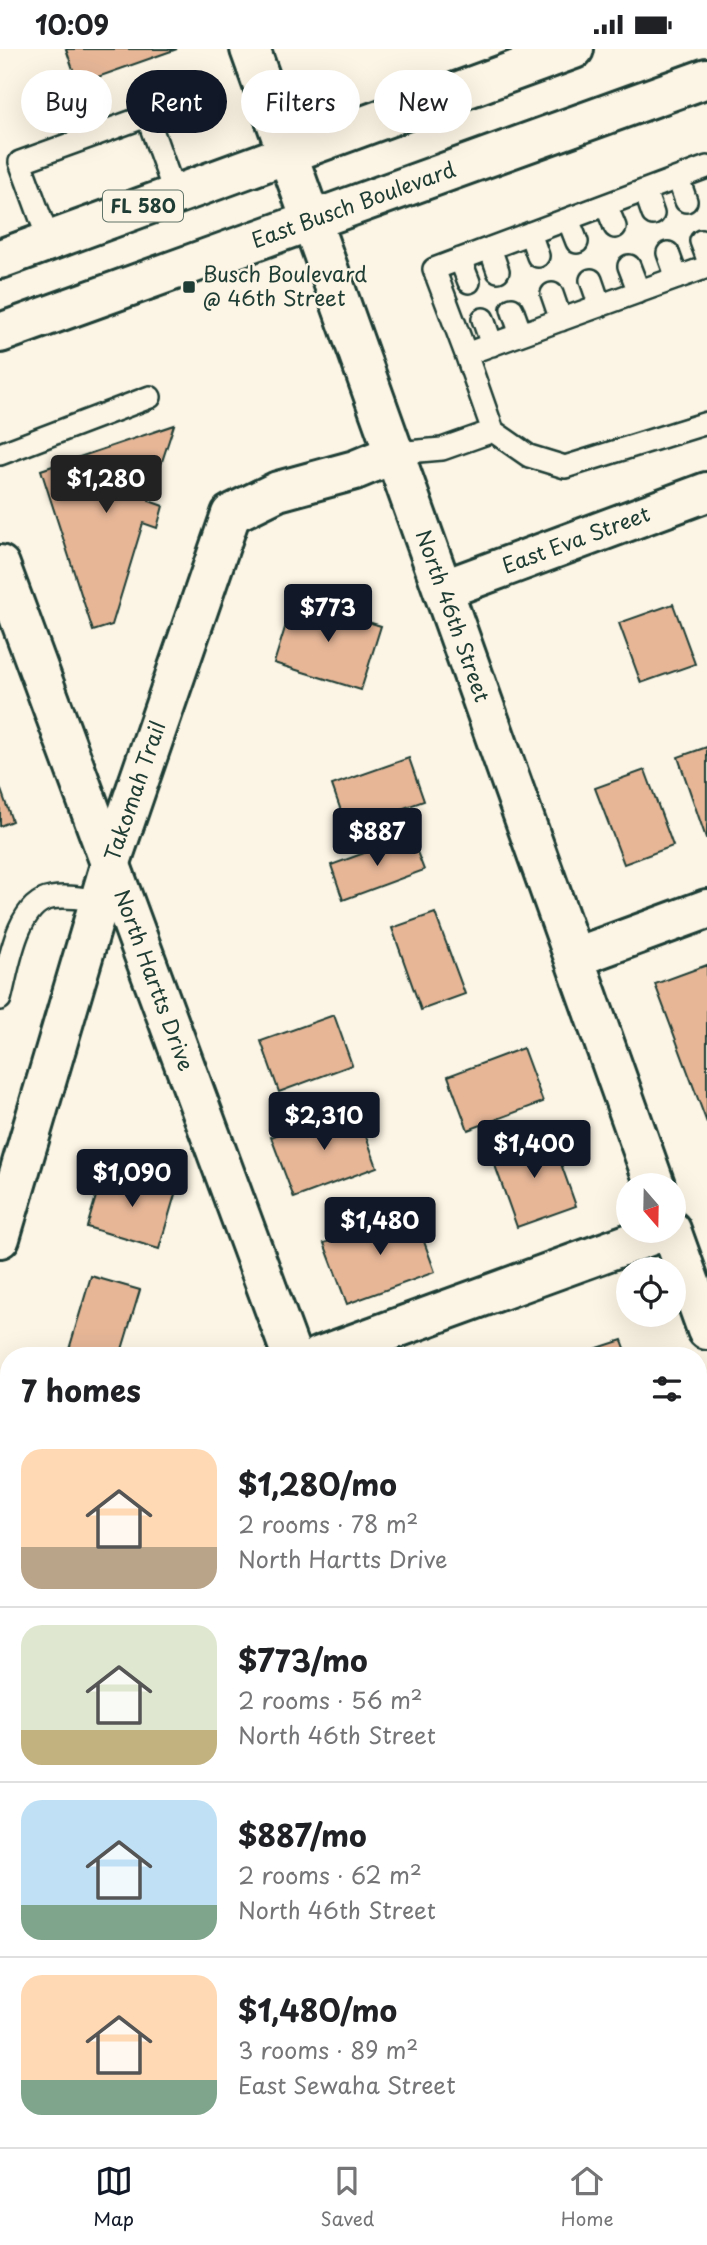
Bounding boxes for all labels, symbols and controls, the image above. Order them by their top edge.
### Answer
text: 10:09 [35,5,109,44]
chip: Buy [21,70,112,133]
chip: Rent [126,70,227,133]
chip: Filters [241,70,360,133]
chip: New [374,70,472,133]
street label: East Busch Boulevard [247,152,460,255]
road number: FL 580 [103,190,183,221]
place label: Busch Boulevard @ 46th Street [203,257,367,313]
marker: Busch Boulevard @ 46th Street [181,279,197,295]
pin: $1,280 [49,455,163,515]
text: $1,280 [67,460,145,495]
street label: East Eva Street [497,497,654,581]
street label: North 46th Street [409,525,499,706]
pin: $773 [287,585,369,644]
text: $773 [300,589,356,624]
street label: Takomah Trail [95,716,173,865]
pin: $887 [336,809,418,868]
text: $887 [349,813,405,848]
street label: North Hartts Drive [107,885,203,1075]
pin: $2,310 [267,1093,381,1152]
text: $2,310 [285,1097,363,1132]
pin: $1,400 [477,1121,591,1180]
text: $1,400 [493,1125,575,1160]
pin: $1,090 [75,1149,189,1209]
text: $1,090 [93,1154,171,1189]
north arrow [616,1173,686,1243]
map controls [616,1173,686,1327]
pin: $1,480 [323,1197,437,1257]
text: $1,480 [341,1202,419,1237]
button: locate [616,1257,686,1327]
text: 7 homes [21,1367,141,1412]
icon: filters [648,1370,686,1408]
text: $1,280/mo [238,1461,397,1506]
icon: home [77,1477,161,1561]
text: 2 rooms · 78 m² [238,1506,418,1541]
text: North Hartts Drive [238,1541,448,1576]
text: $773/mo [238,1637,368,1682]
icon: home [77,1653,161,1737]
text: 2 rooms · 56 m² [238,1682,423,1717]
text: North 46th Street [238,1717,436,1752]
text: $887/mo [238,1812,367,1857]
icon: home [77,1828,161,1912]
text: 2 rooms · 62 m² [238,1857,422,1892]
text: North 46th Street [238,1892,436,1927]
text: $1,480/mo [238,1987,397,2032]
icon: home [77,2003,161,2087]
text: 3 rooms · 89 m² [238,2032,418,2067]
text: East Sewaha Street [238,2067,456,2102]
tab: Map [93,2162,134,2232]
tab: Saved [320,2162,374,2232]
tab: Home [561,2162,614,2232]

